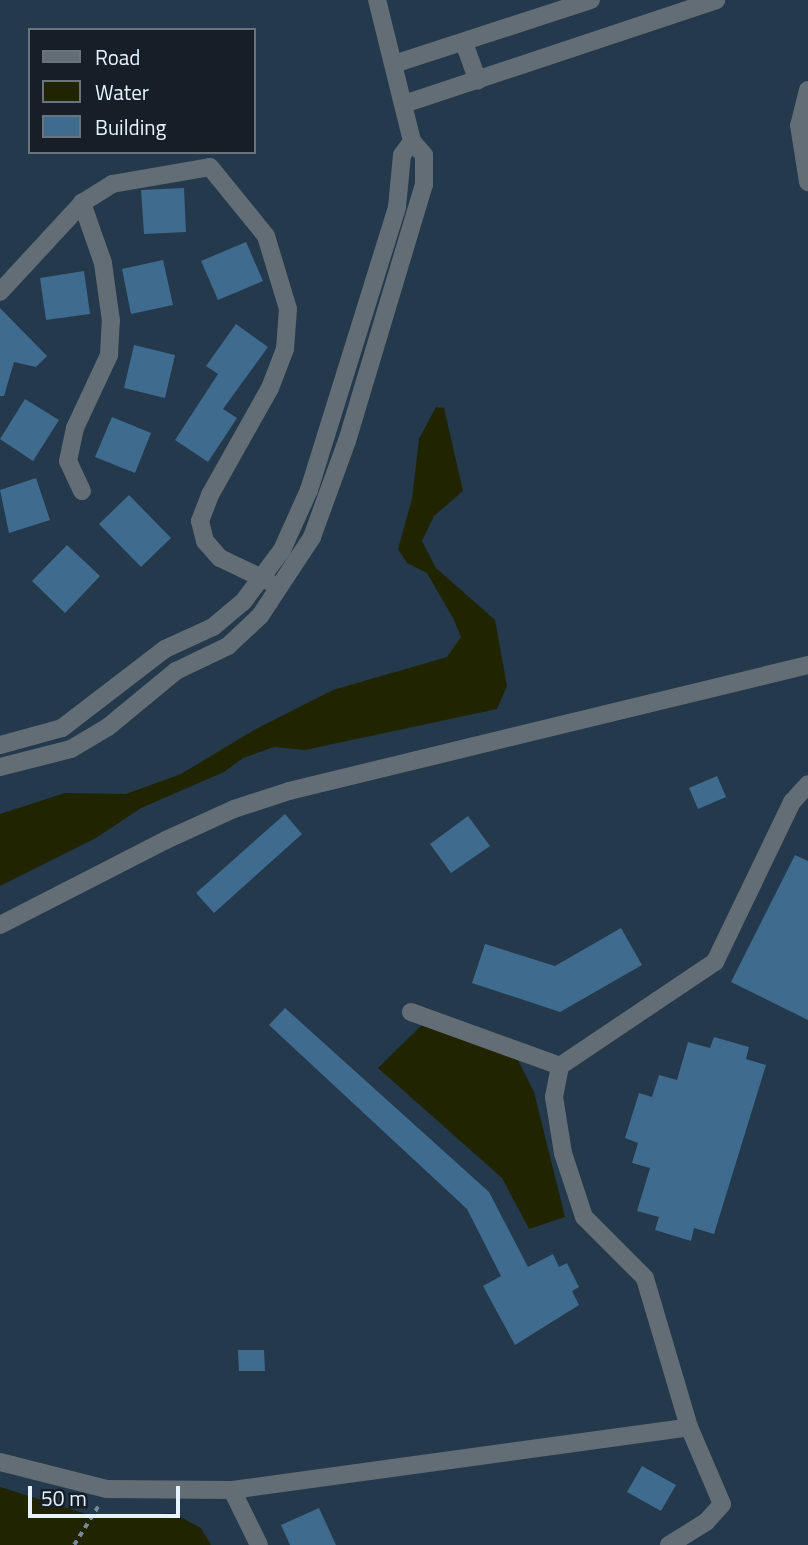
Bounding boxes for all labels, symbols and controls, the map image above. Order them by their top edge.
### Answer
legend [28,28,256,154]
text: Road [95,41,140,73]
text: Water [95,76,149,108]
text: Building [95,111,166,143]
scale bar [32,1472,184,1516]
text: 50 m [41,1482,87,1514]

